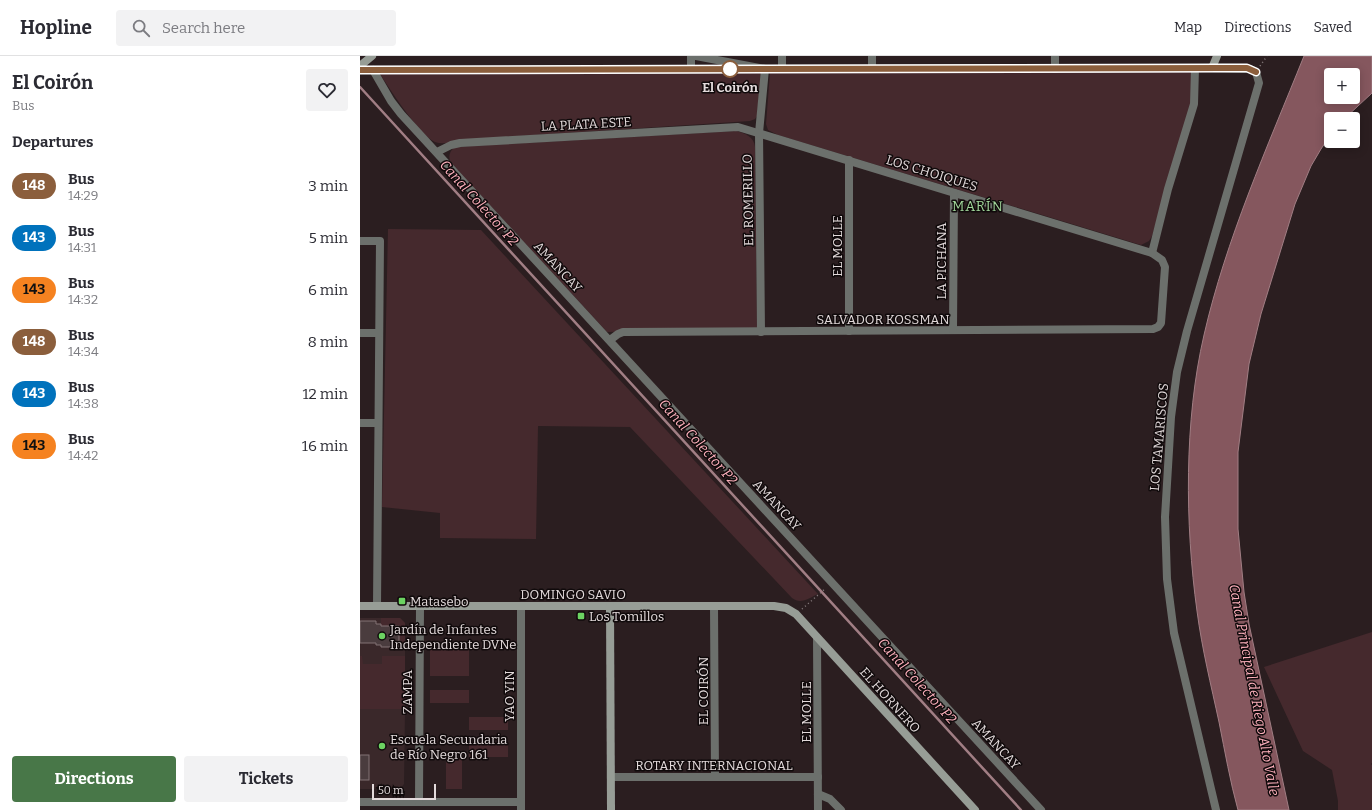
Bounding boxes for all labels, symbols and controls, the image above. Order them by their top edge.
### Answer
search box [116,10,396,46]
text: Hopline [20,16,92,39]
icon: search [130,17,152,39]
text: Search here [162,19,245,37]
text: Map [1174,19,1202,36]
text: Directions [1224,19,1292,36]
text: Saved [1314,19,1352,36]
marker: El Coirón [721,60,739,78]
map controls [1324,68,1360,148]
button: + [1324,68,1360,104]
button: heart [306,69,348,111]
text: El Coirón [12,71,93,94]
place label: El Coirón [702,80,758,95]
text: Bus [12,98,34,113]
button: − [1324,112,1360,148]
street label: LA PLATA ESTE [540,114,632,134]
text: Departures [12,133,93,151]
street label: LOS CHOIQUES [884,152,980,194]
street label: EL ROMERILLO [740,154,756,246]
water label: Canal Colector P2 [436,157,522,250]
text: Bus [68,170,94,188]
text: 148 [22,177,46,194]
text: 3 min [308,177,348,195]
text: 14:29 [68,188,98,203]
district label: MARÍN [952,197,1004,215]
street label: EL MOLLE [830,215,845,277]
text: Bus [68,222,94,240]
street label: LA PICHANA [934,222,949,300]
text: 143 [23,229,45,246]
text: 5 min [309,229,348,247]
street label: AMANCAY [531,239,586,296]
text: 14:31 [68,240,96,255]
text: Bus [68,274,94,292]
text: 143 [23,281,45,298]
text: 6 min [308,281,348,299]
text: 14:32 [68,292,98,307]
street label: SALVADOR KOSSMAN [817,312,949,327]
text: Bus [68,326,94,344]
text: 148 [22,333,46,350]
text: 8 min [308,333,348,351]
text: 14:34 [68,344,99,359]
text: Bus [68,378,94,396]
street label: LOS TAMARISCOS [1147,382,1171,492]
text: 143 [23,385,45,402]
text: 12 min [302,385,348,403]
text: 14:38 [68,396,99,411]
water label: Canal Colector P2 [655,396,741,489]
text: Bus [68,430,94,448]
text: 143 [23,437,45,454]
text: 16 min [302,437,348,455]
text: 14:42 [68,448,98,463]
street label: AMANCAY [750,477,805,534]
water label: Canal Principal de Riego Alto Valle [1225,583,1283,797]
street label: DOMINGO SAVIO [520,587,626,602]
place label: Matasebo [410,594,469,609]
marker: Matasebo [397,596,407,606]
place label: Los Tomillos [589,609,664,624]
marker: Los Tomillos [576,611,586,621]
place label: Jardín de Infantes Independiente DVNe [389,622,516,652]
marker: Jardín de Infantes Independiente DVNe [377,631,387,641]
water label: Canal Colector P2 [874,635,960,728]
street label: EL COIRÓN [696,657,711,725]
street label: EL HORNERO [857,664,923,736]
street label: ZAMPA [400,669,415,714]
street label: YAO YIN [502,670,517,722]
street label: EL MOLLE [799,681,814,743]
street label: AMANCAY [969,716,1024,773]
place label: Escuela Secundaria de Río Negro 161 [390,732,507,762]
marker: Escuela Secundaria de Río Negro 161 [377,741,387,751]
button: Directions [12,756,176,802]
button: Tickets [184,756,348,802]
street label: ROTARY INTERNACIONAL [635,758,793,773]
scale bar [372,782,436,801]
text: 50 m [378,784,404,797]

